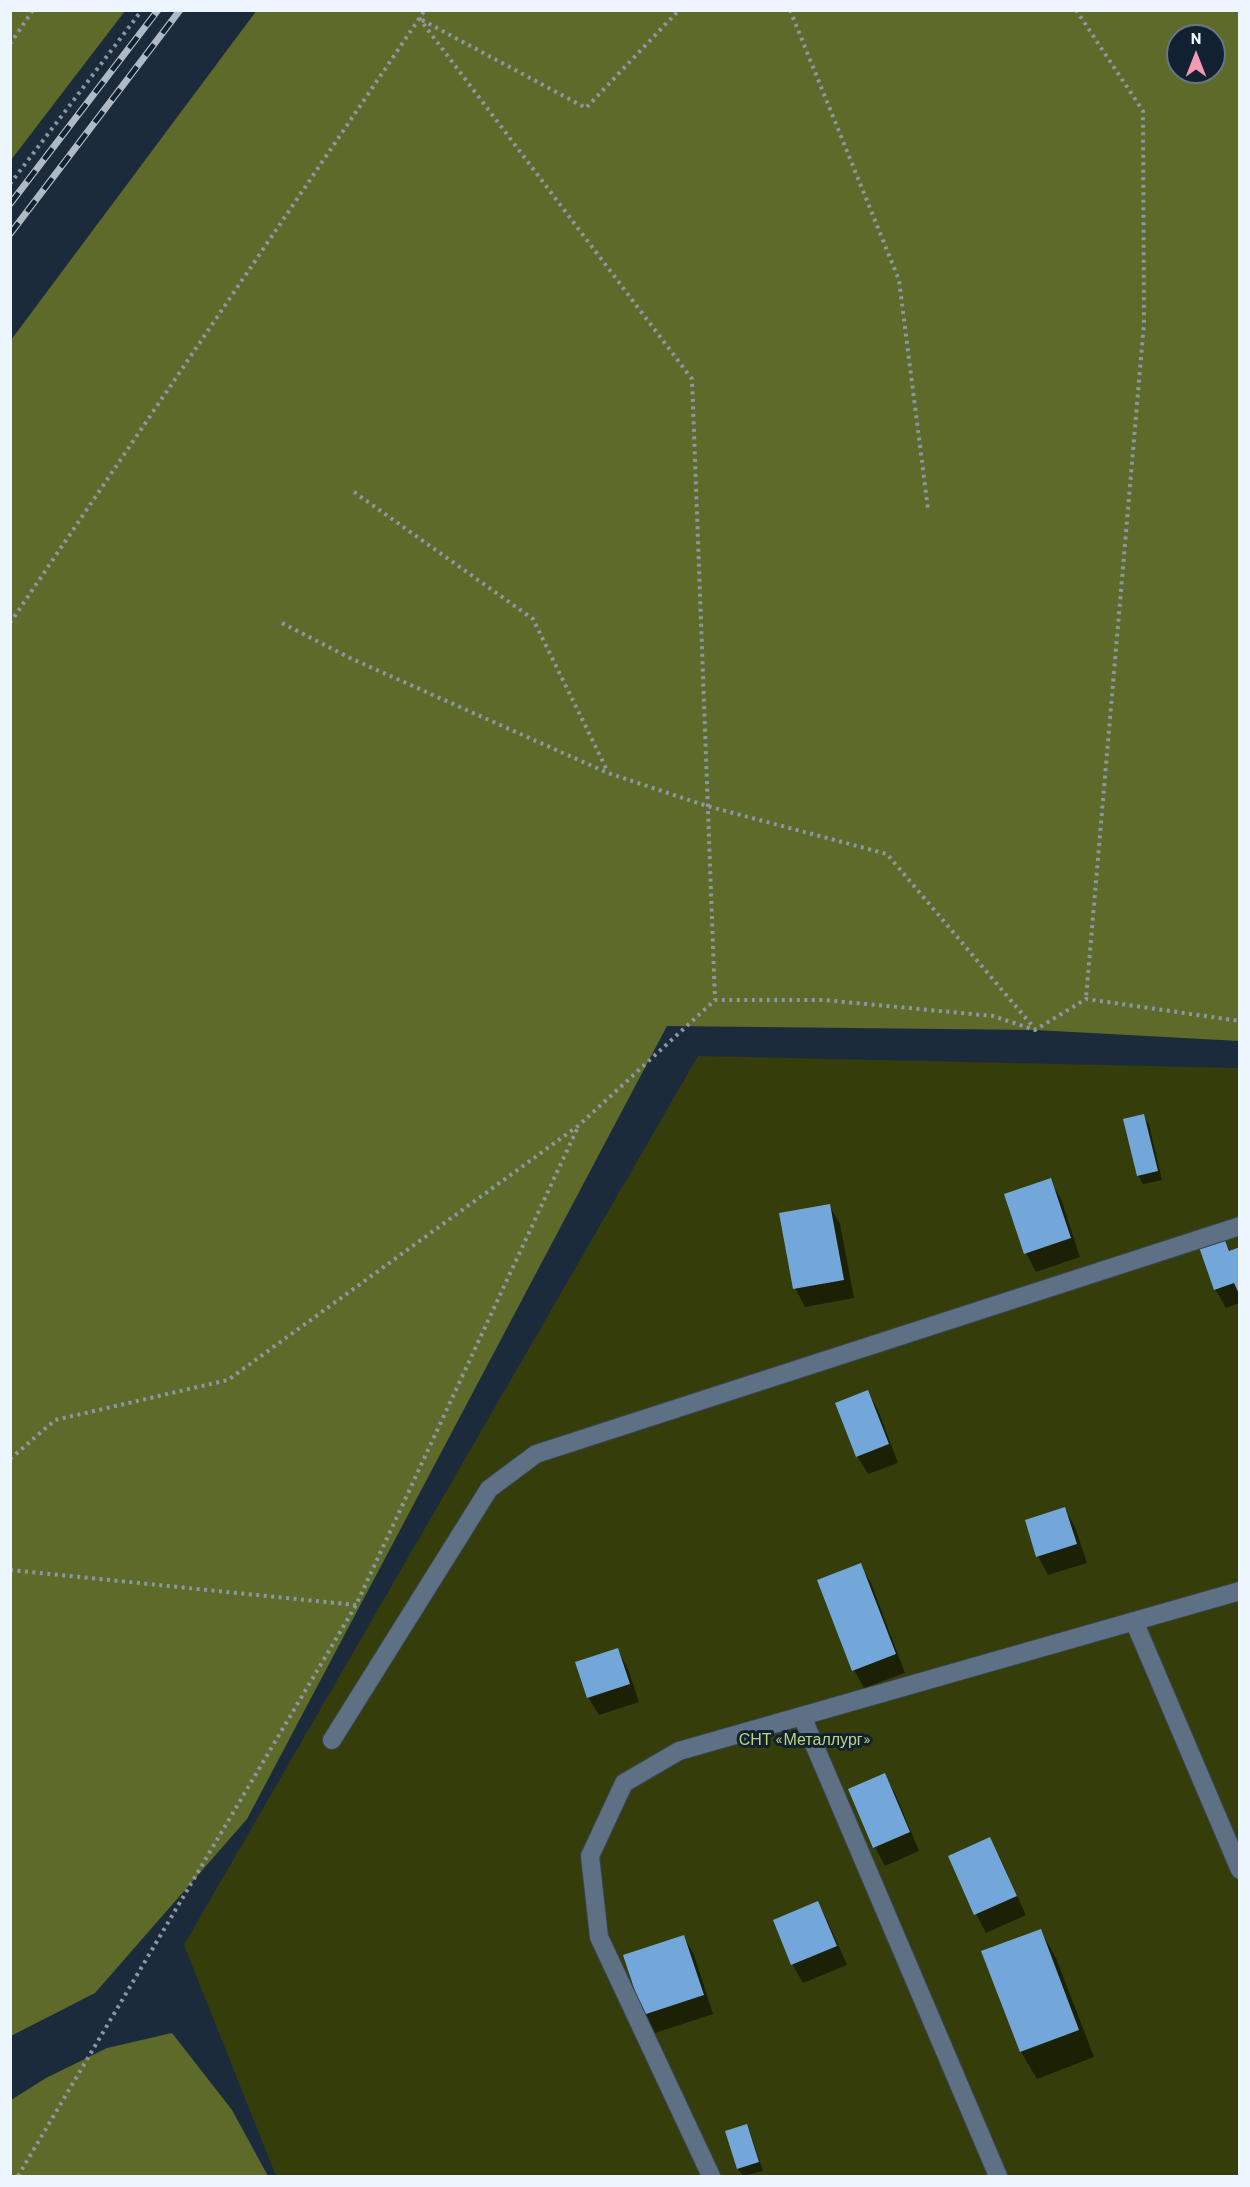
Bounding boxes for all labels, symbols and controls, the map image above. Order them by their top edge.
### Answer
north arrow [1166,24,1226,84]
text: N [1191,28,1201,47]
park label: СНТ «Металлург» [739,1730,871,1750]

